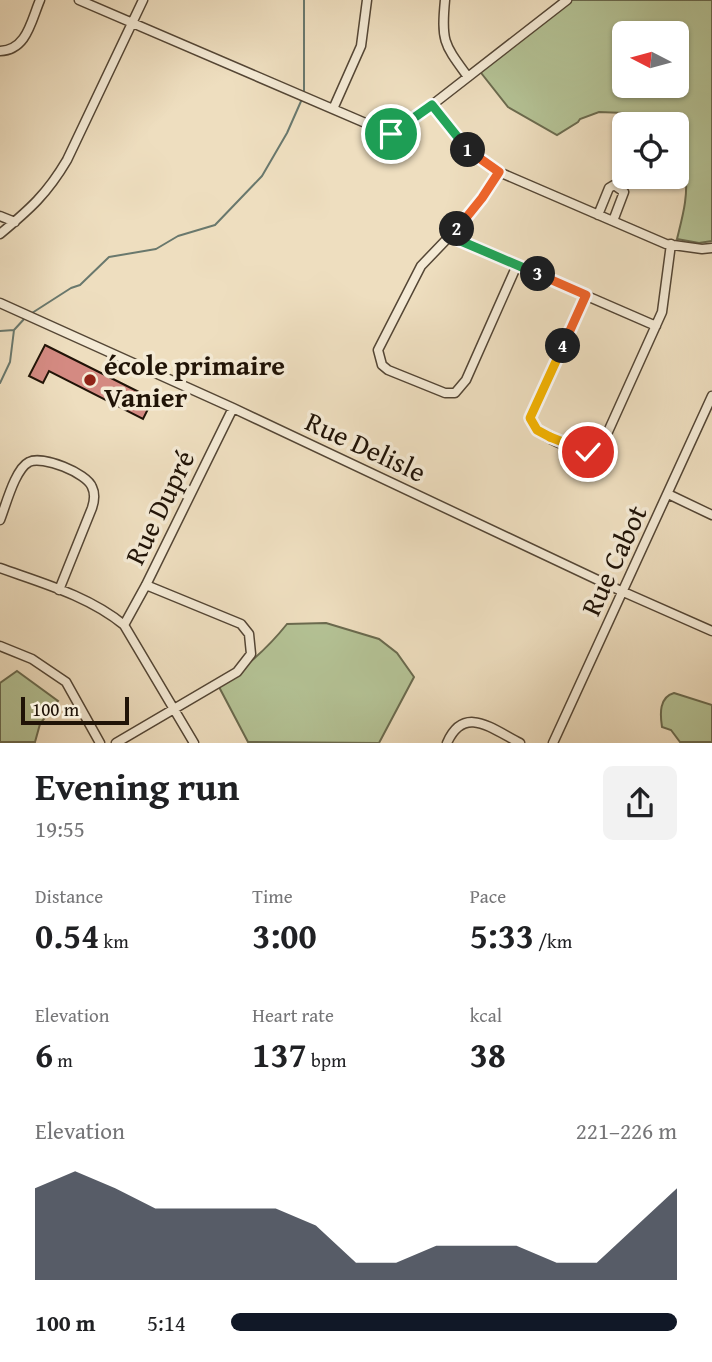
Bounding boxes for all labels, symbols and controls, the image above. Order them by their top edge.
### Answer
north arrow [612,21,690,98]
map controls [612,21,689,189]
pin [361,104,421,164]
button: locate [612,112,689,189]
icon: arrive [372,115,410,153]
pin: 1 [450,132,486,168]
text: 1 [463,135,472,163]
pin: 2 [440,212,475,246]
text: 2 [452,214,461,242]
pin: 3 [520,256,556,292]
text: 3 [533,259,542,287]
pin: 4 [546,328,580,364]
text: 4 [558,331,567,359]
place label: école primaire Vanier [104,344,285,417]
marker: école primaire Vanier [82,372,98,388]
street label: Rue Delisle [299,400,433,492]
pin [558,422,618,482]
icon: check [569,433,607,471]
street label: Rue Dupré [114,443,204,571]
street label: Rue Cabot [570,498,656,622]
scale bar [21,694,130,725]
text: 100 m [32,695,79,723]
text: Evening run [35,758,239,814]
button: share [603,766,677,840]
text: 19:55 [35,812,85,845]
text: Distance [35,882,103,910]
text: Time [252,882,293,910]
text: Pace [470,882,506,910]
text: 0.54 [35,910,99,961]
text: 3:00 [252,910,317,961]
text: 5:33 [470,910,534,961]
text: km [99,927,129,955]
text: /km [534,927,572,955]
text: Elevation [35,1001,109,1029]
text: Heart rate [252,1001,334,1029]
text: kcal [470,1001,502,1029]
text: 6 [35,1029,53,1080]
text: 137 [252,1029,307,1080]
text: 38 [470,1029,506,1080]
text: m [53,1046,73,1074]
text: bpm [307,1046,347,1074]
text: Elevation [35,1114,125,1147]
text: 221–226 m [576,1114,677,1147]
text: 100 m [35,1306,96,1339]
text: 5:14 [147,1306,186,1339]

